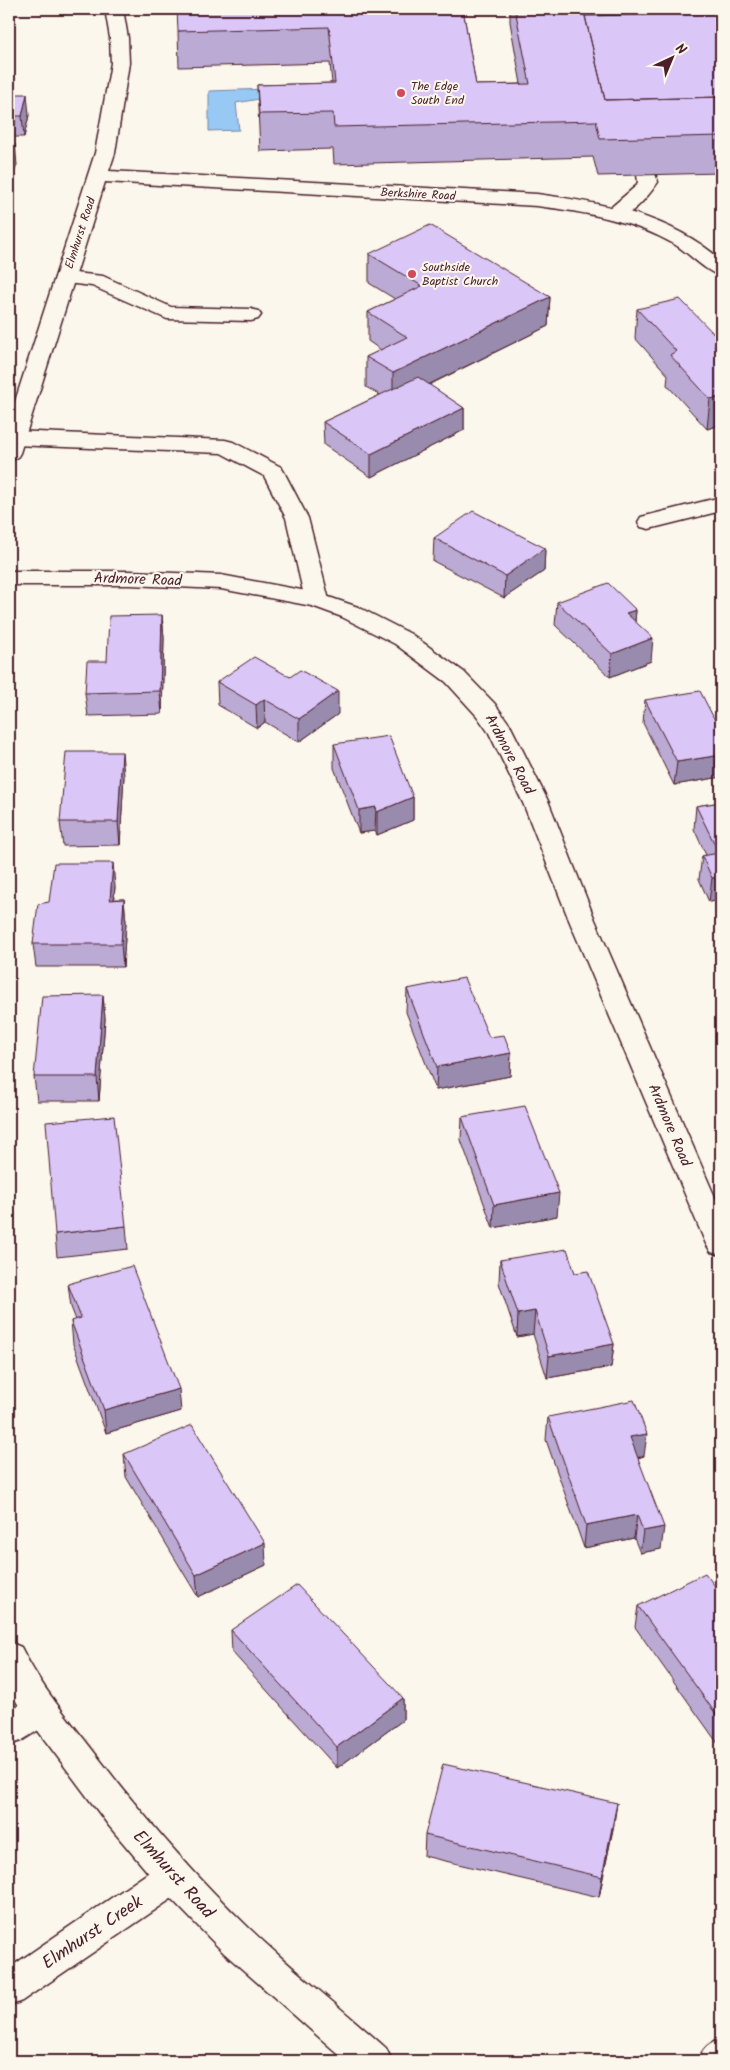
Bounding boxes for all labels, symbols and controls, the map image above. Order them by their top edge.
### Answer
north arrow [648,32,698,82]
text: N [670,38,691,60]
place label: The Edge South End [411,77,465,110]
marker: The Edge South End [395,87,407,99]
street label: Berkshire Road [380,183,457,206]
street label: Elmhurst Road [60,194,101,271]
place label: Southside Baptist Church [422,258,498,291]
marker: Southside Baptist Church [406,268,418,280]
street label: Ardmore Road [94,566,183,594]
street label: Ardmore Road [478,710,541,799]
street label: Ardmore Road [641,1080,698,1171]
street label: Elmhurst Road [125,1824,222,1927]
street label: Elmhurst Creek [36,1888,150,1978]

